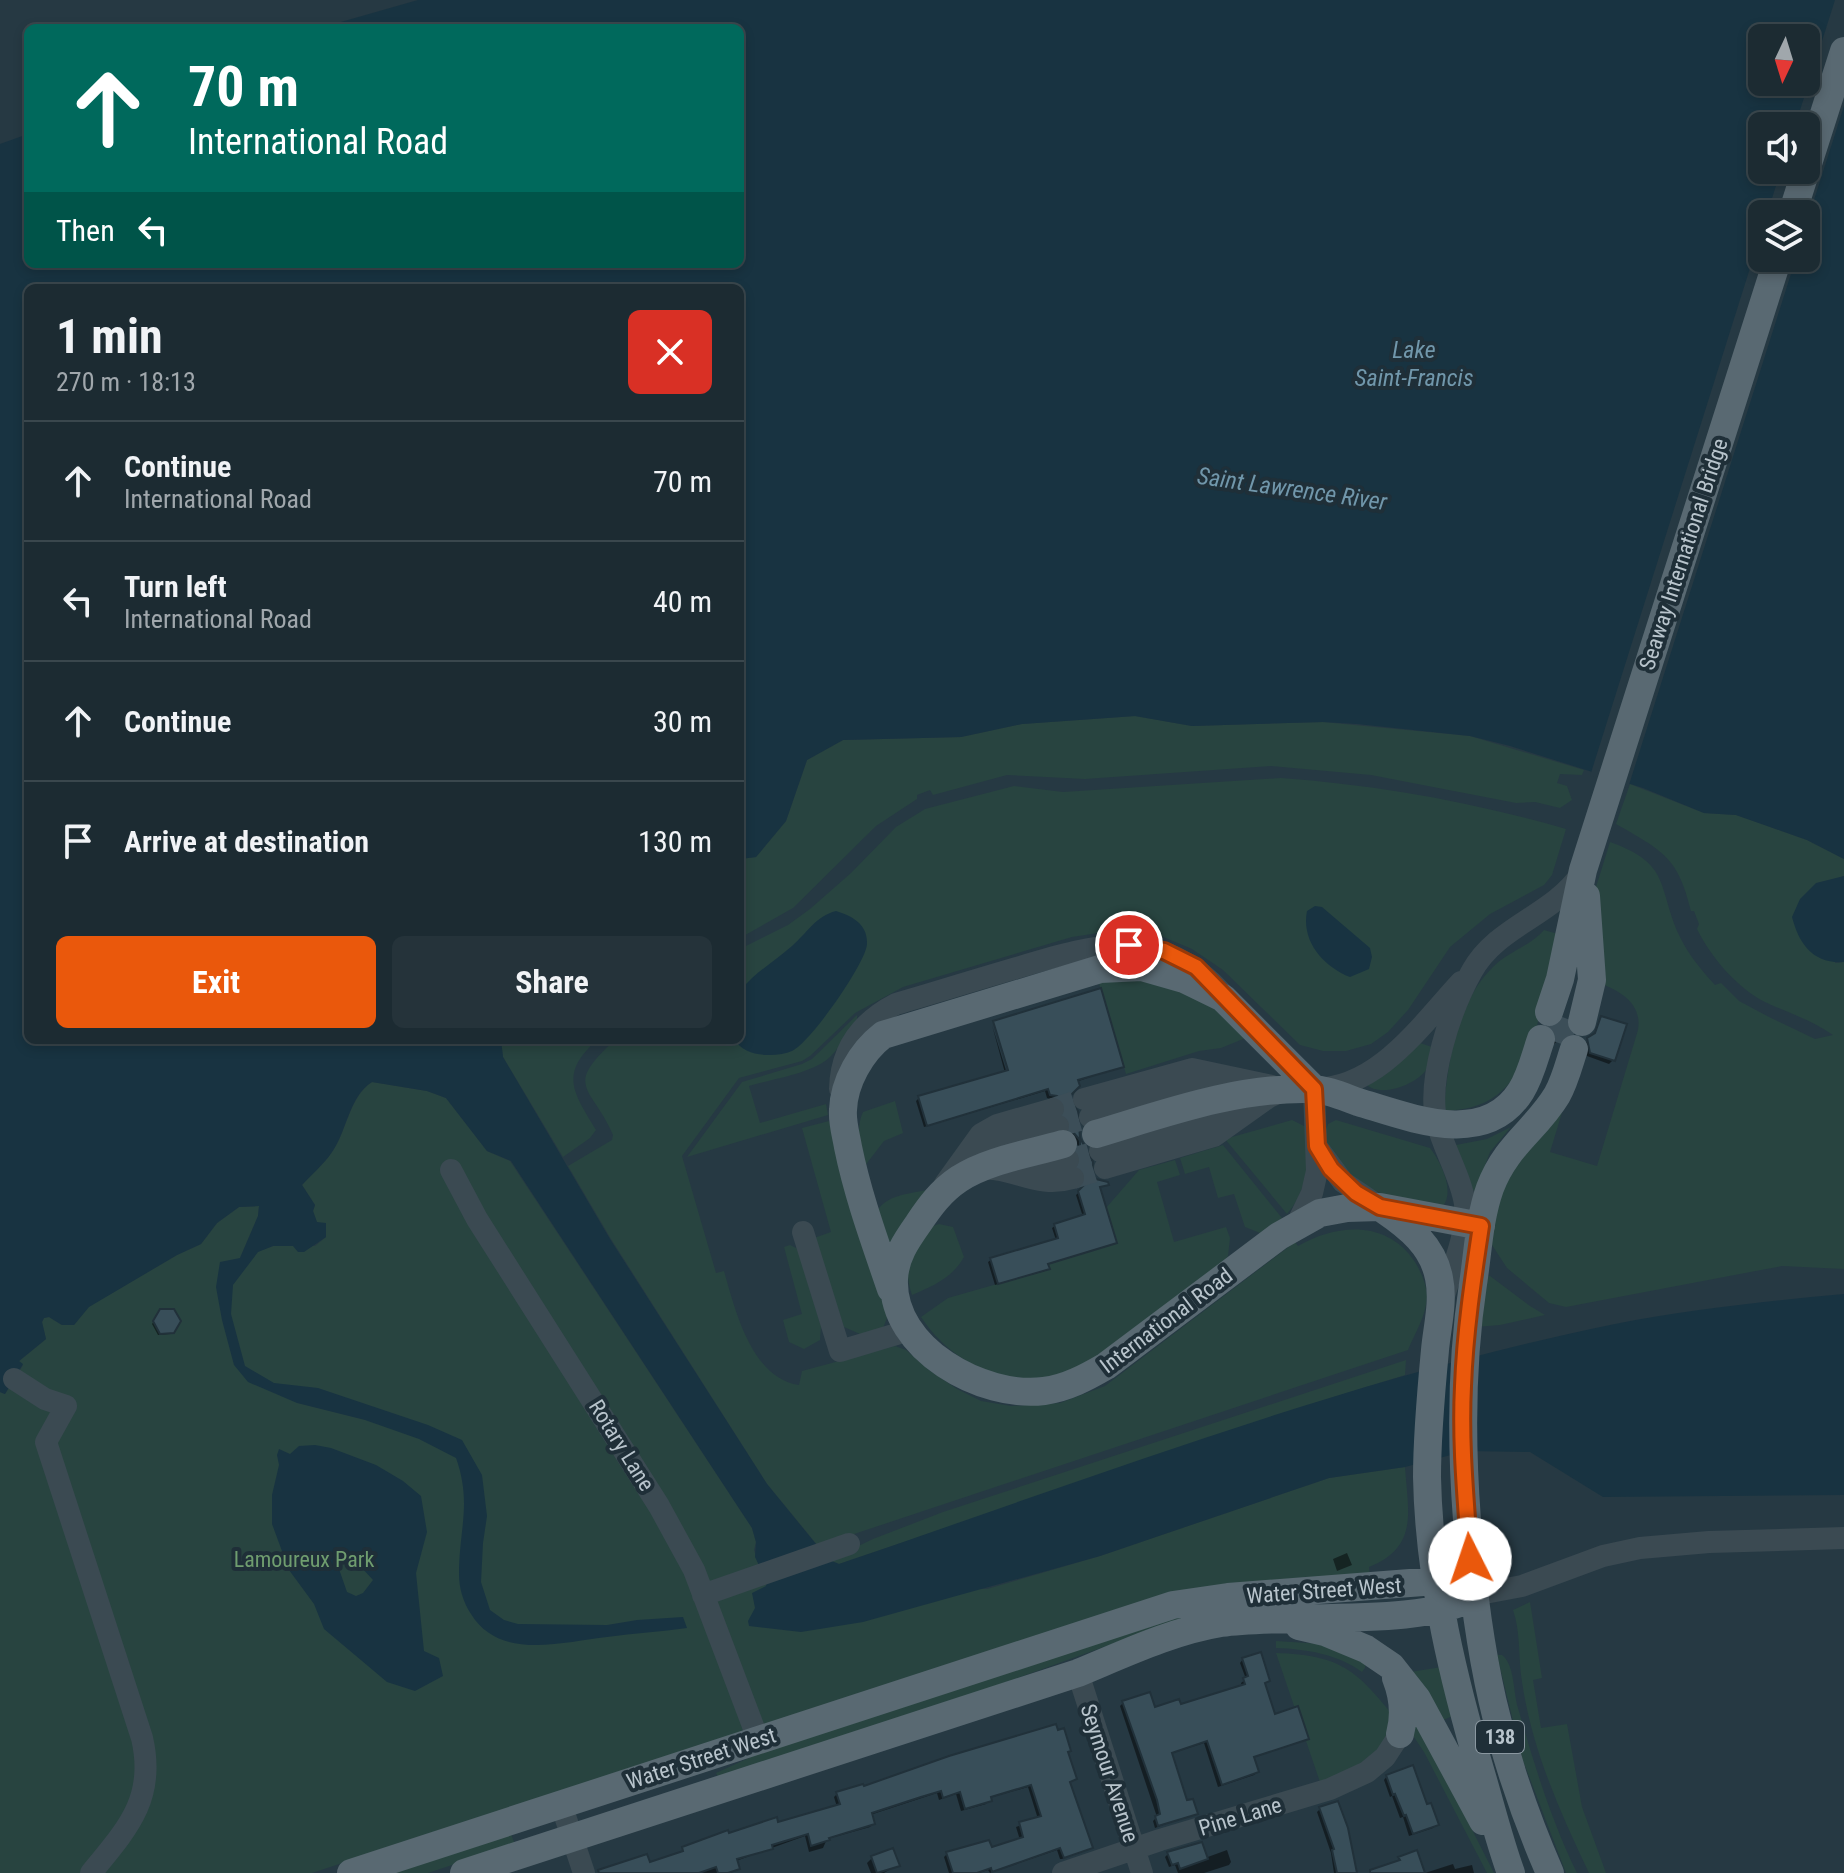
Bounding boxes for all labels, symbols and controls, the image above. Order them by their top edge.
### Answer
north arrow [1748,24,1820,96]
map controls [1748,24,1820,272]
text: 70 m [188,54,299,120]
icon: ahead [56,56,160,160]
button: sound [1748,112,1820,184]
text: International Road [188,121,448,163]
button: layers [1748,200,1820,272]
icon: left [131,208,175,252]
text: Then [56,213,115,248]
text: 1 min [56,308,163,365]
button: close [628,310,712,394]
water label: Lake Saint-Francis [1354,336,1474,392]
text: 270 m · 18:13 [56,367,196,397]
street label: Seaway International Bridge [1634,435,1733,673]
text: Continue [124,449,231,484]
icon: ahead [56,459,100,503]
water label: Saint Lawrence River [1195,462,1390,516]
text: 70 m [653,464,712,499]
text: International Road [124,484,312,514]
text: Turn left [124,569,227,604]
icon: left [56,579,100,623]
text: 40 m [653,584,712,619]
text: International Road [124,604,312,634]
icon: ahead [56,699,100,743]
text: Continue [124,704,231,739]
text: 30 m [653,704,712,739]
icon: arrive [56,819,100,863]
text: Arrive at destination [124,824,369,859]
text: 130 m [638,824,712,859]
pin [1095,911,1163,979]
icon: arrive [1107,923,1151,967]
button: Exit [56,936,376,1028]
button: Share [392,936,712,1028]
street label: International Road [1095,1263,1237,1378]
street label: Rotary Lane [584,1395,659,1496]
position arrow [1428,1517,1512,1601]
park label: Lamoureux Park [234,1547,374,1572]
street label: Water Street West [1246,1573,1402,1608]
street label: Seymour Avenue [1075,1701,1144,1846]
road number: 138 [1476,1721,1524,1753]
street label: Water Street West [623,1723,779,1794]
street label: Pine Lane [1196,1792,1285,1841]

